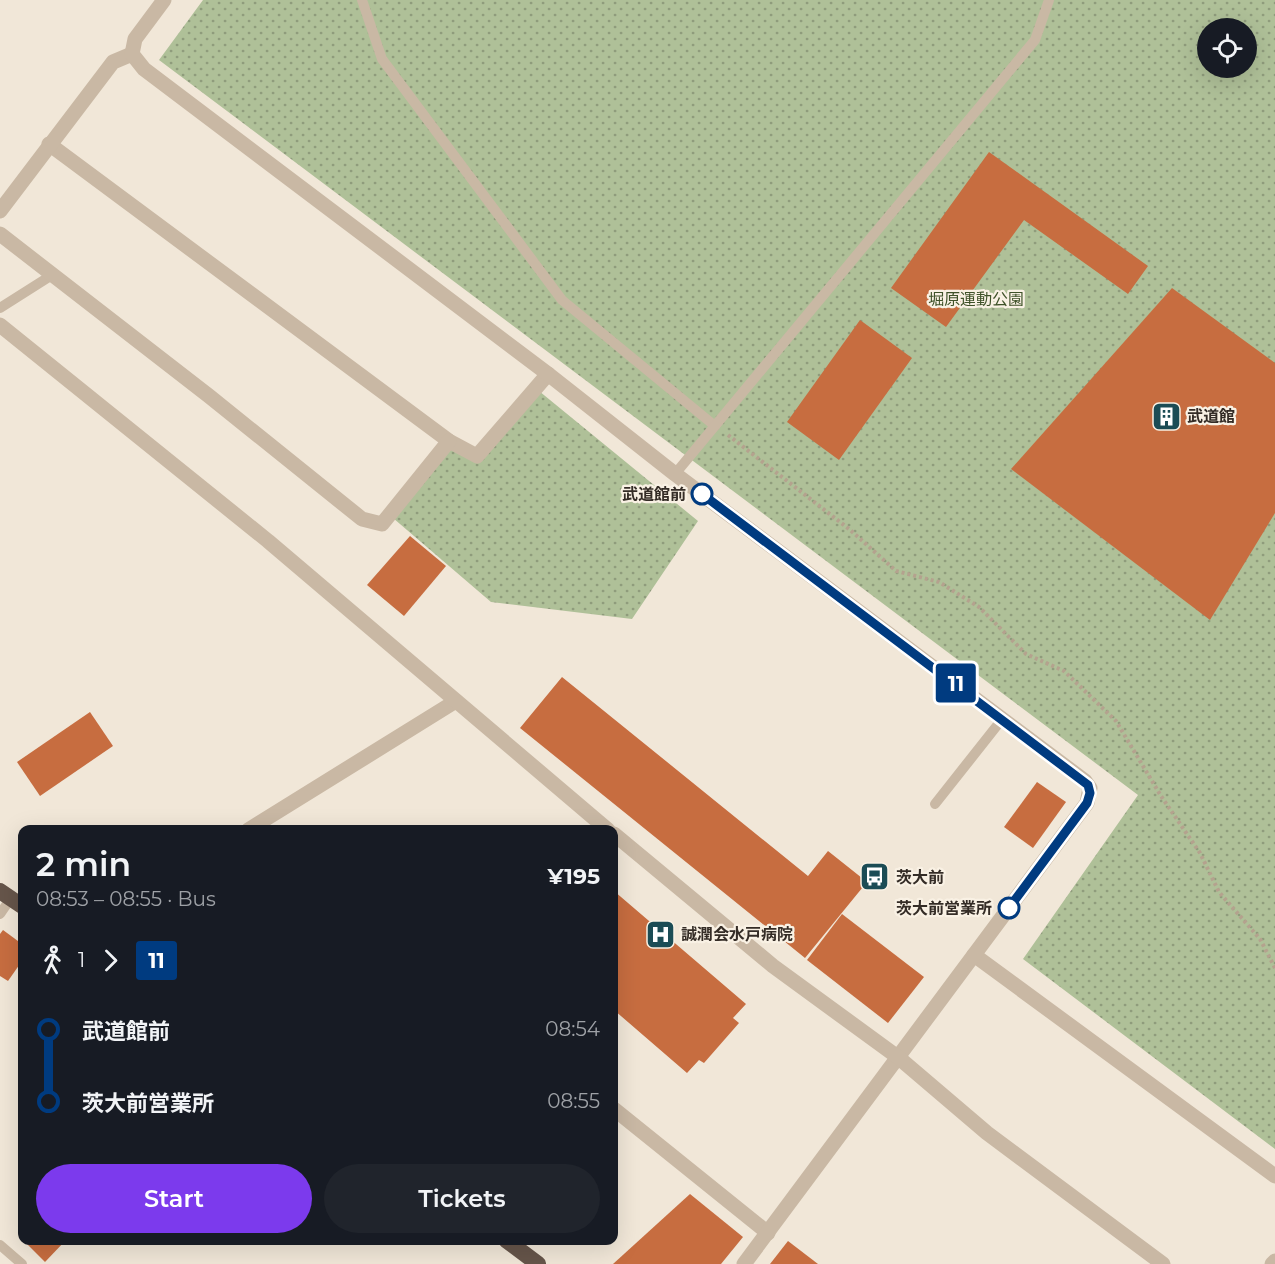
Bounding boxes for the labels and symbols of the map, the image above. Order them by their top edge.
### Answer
park label: 堀原運動公園 [928,290,1024,309]
building icon: 武道館 [1150,400,1182,432]
place label: 武道館 [1187,407,1235,426]
marker: 武道館前 [691,483,713,505]
place label: 武道館前 [622,485,686,504]
line badge: 11 [929,664,983,702]
bus stop icon: 茨大前 [859,861,891,893]
place label: 茨大前 [896,868,944,887]
marker: 茨大前営業所 [998,897,1020,919]
place label: 茨大前営業所 [896,899,992,918]
hospital icon: 誠潤会水戸病院 [644,918,676,950]
place label: 誠潤会水戸病院 [681,925,793,944]

